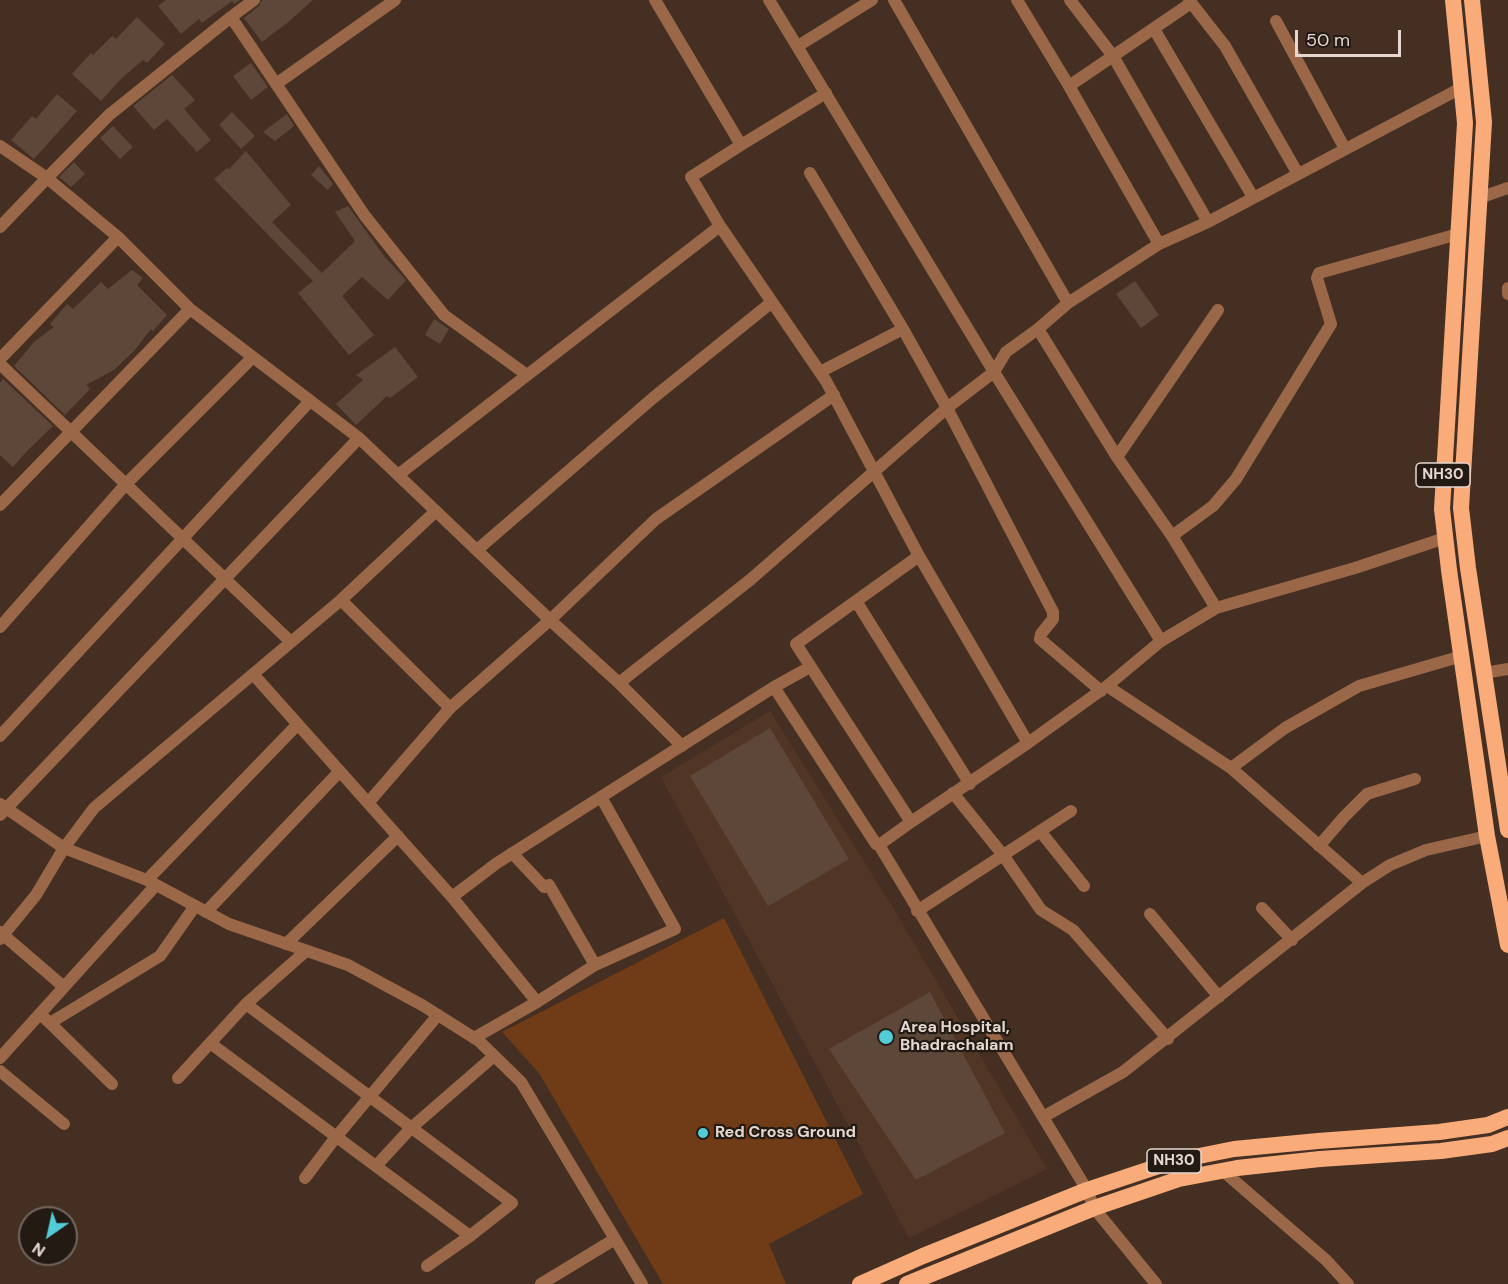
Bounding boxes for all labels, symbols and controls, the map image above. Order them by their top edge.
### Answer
scale bar [1298,18,1404,56]
text: 50 m [1306,28,1350,52]
road number: NH30 [1416,463,1470,487]
place label: Area Hospital, Bhadrachalam [900,1018,1014,1056]
marker: Area Hospital, Bhadrachalam [877,1028,895,1046]
place label: Red Cross Ground [715,1123,856,1143]
marker: Red Cross Ground [696,1126,710,1140]
road number: NH30 [1147,1149,1201,1173]
north arrow [18,1206,78,1266]
text: N [28,1238,49,1262]

